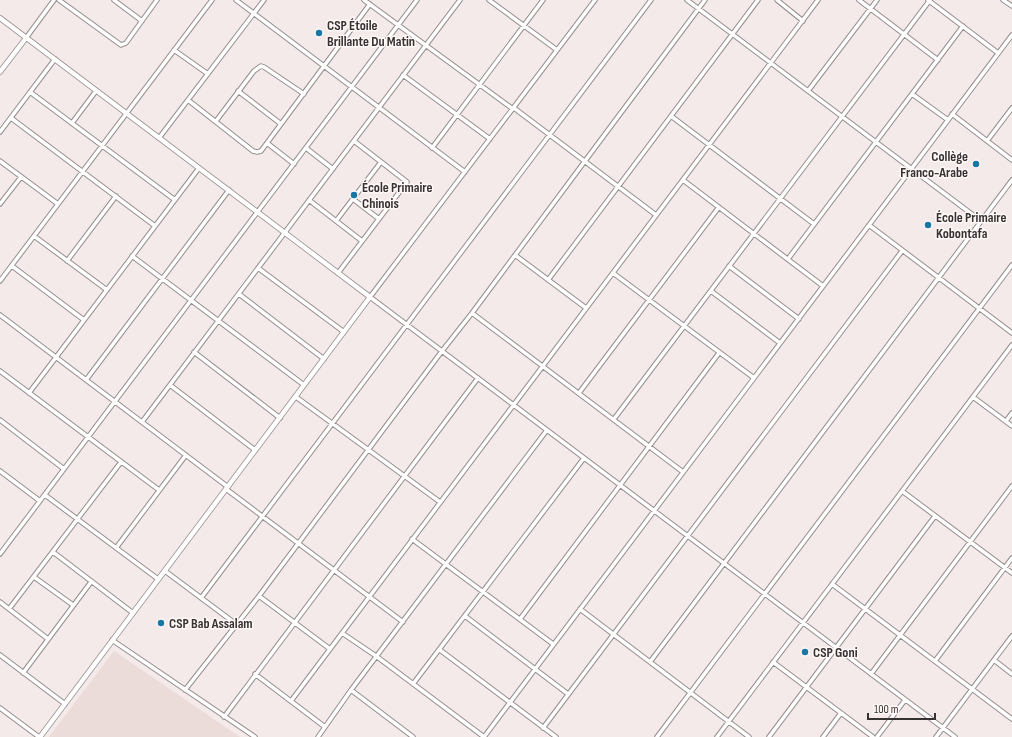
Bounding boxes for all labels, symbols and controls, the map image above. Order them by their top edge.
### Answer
place label: CSP Étoile Brillante Du Matin [327,17,415,50]
marker: CSP Étoile Brillante Du Matin [314,28,324,38]
place label: Collège Franco-Arabe [900,148,968,181]
marker: Collège Franco-Arabe [971,159,981,169]
place label: École Primaire Chinois [362,179,432,212]
marker: École Primaire Chinois [349,190,359,200]
place label: École Primaire Kobontafa [936,209,1006,242]
marker: École Primaire Kobontafa [923,220,933,230]
place label: CSP Bab Assalam [169,615,253,632]
marker: CSP Bab Assalam [156,618,166,628]
place label: CSP Goni [813,644,858,661]
marker: CSP Goni [800,647,810,657]
scale bar [868,695,935,721]
text: 100 m [874,702,899,717]

